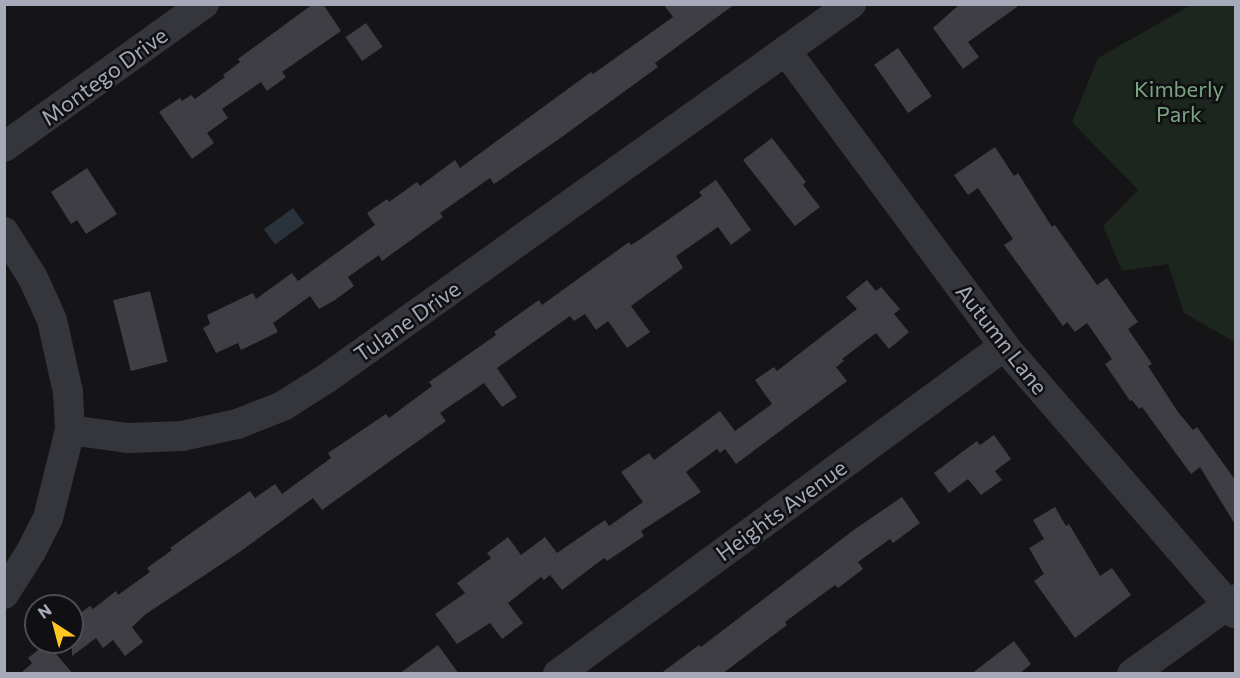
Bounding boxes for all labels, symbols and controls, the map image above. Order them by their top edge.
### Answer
street label: Montego Drive [36,21,172,131]
park label: Kimberly Park [1134,75,1224,126]
street label: Tulane Drive [349,275,465,367]
street label: Autumn Lane [951,279,1053,399]
street label: Heights Avenue [711,454,851,566]
north arrow [24,594,84,654]
text: N [34,599,55,622]

